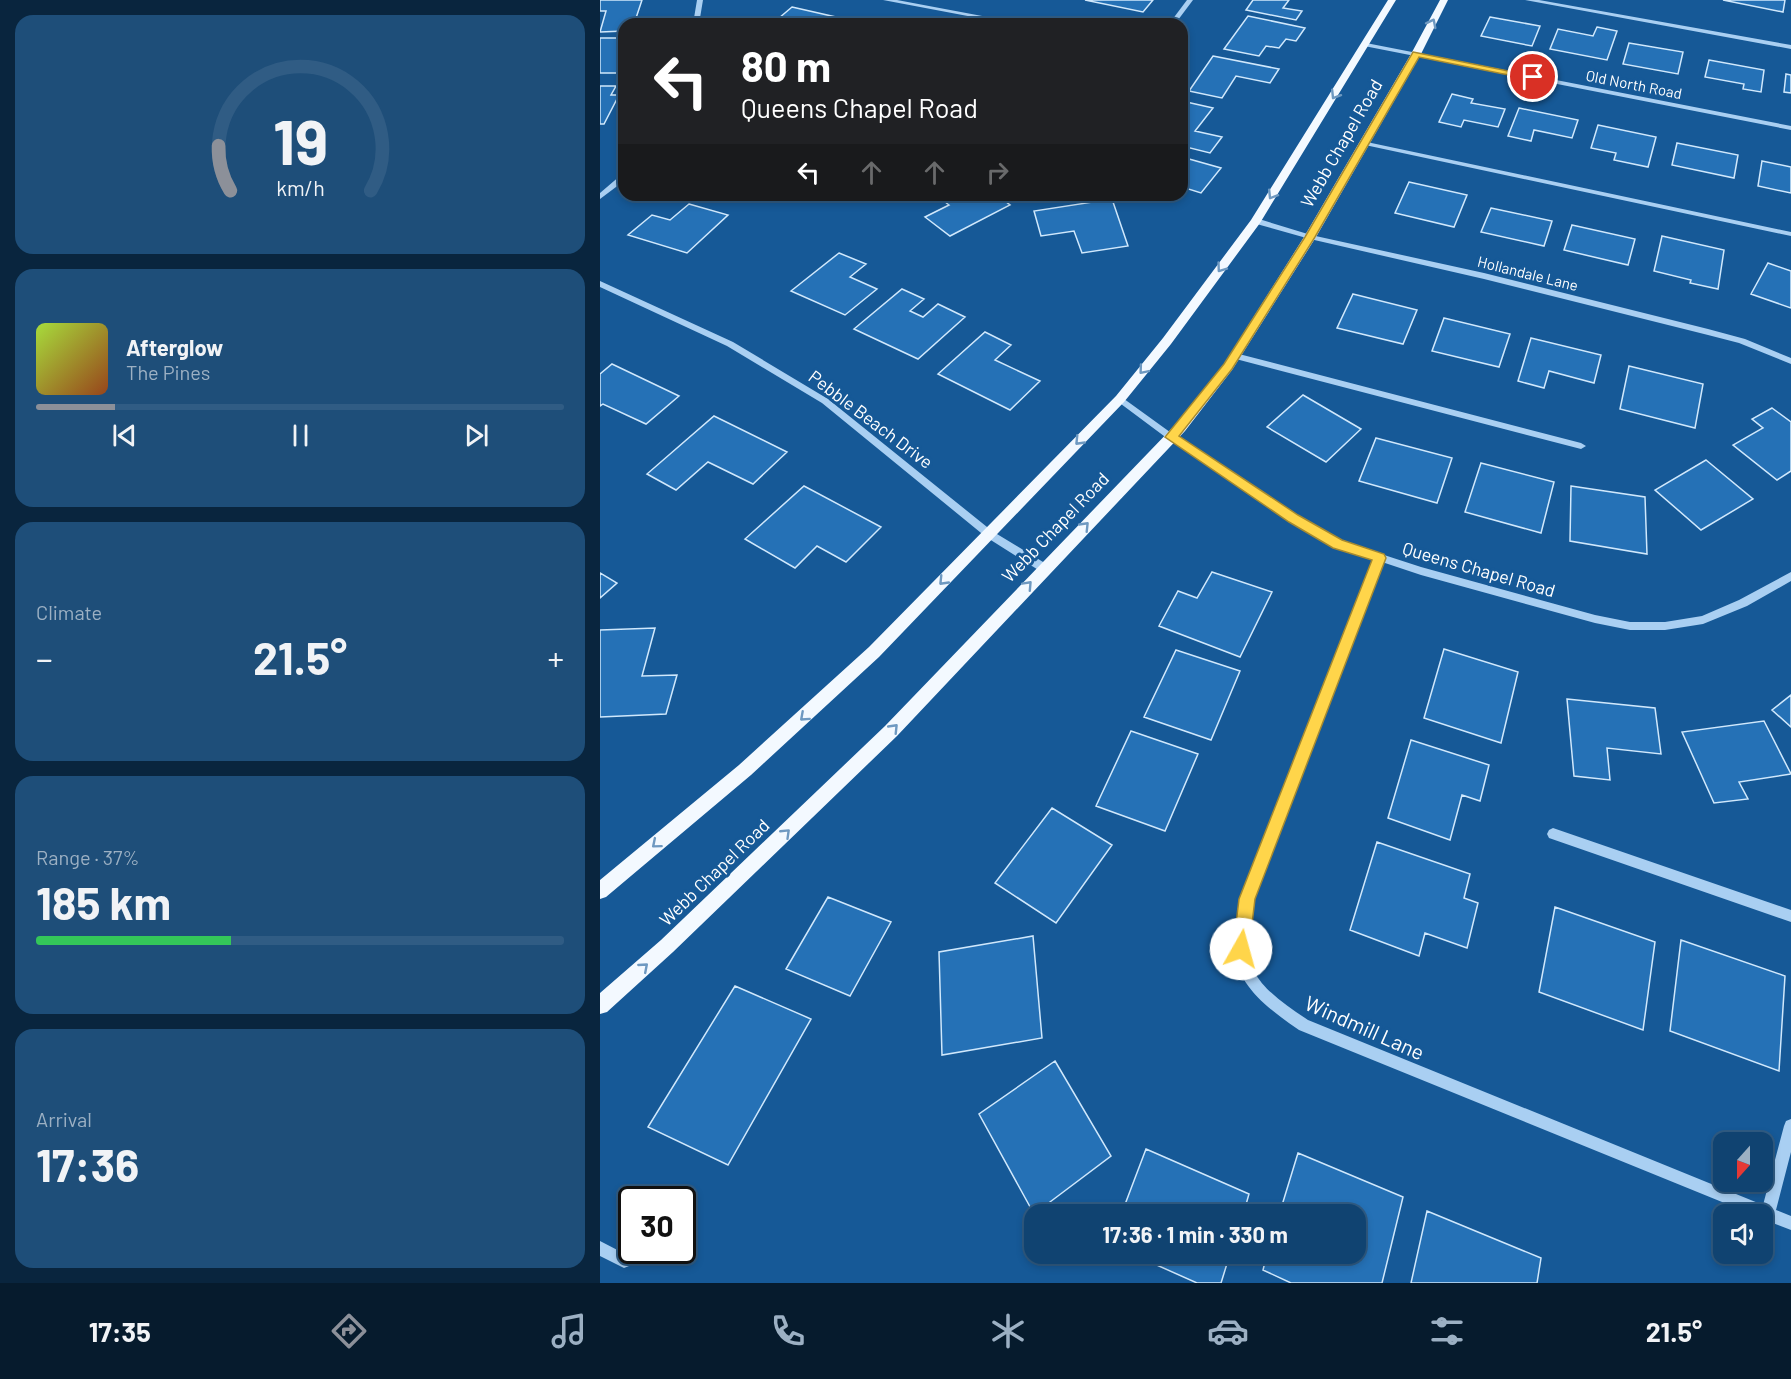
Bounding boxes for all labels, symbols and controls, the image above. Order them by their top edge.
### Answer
one-way arrow [1425,18,1437,29]
text: 80 m [741,40,831,90]
icon: left [642,42,720,120]
pin [1507,51,1558,102]
icon: arrive [1516,60,1549,93]
street label: Old North Road [1584,66,1684,102]
street label: Webb Chapel Road [1295,75,1387,211]
one-way arrow [1330,89,1342,99]
text: Queens Chapel Road [741,91,978,123]
text: 19 [272,103,328,177]
icon: left [792,156,825,189]
icon: ahead [855,156,888,189]
icon: ahead [918,156,951,189]
icon: right [981,156,1014,189]
text: km/h [276,176,324,201]
one-way arrow [1269,188,1280,199]
street label: Hollandale Lane [1476,252,1580,294]
one-way arrow [1217,262,1228,273]
text: Afterglow [126,334,223,360]
text: The Pines [126,360,210,384]
one-way arrow [1140,363,1151,374]
street label: Pebble Beach Drive [805,365,937,473]
icon: previous [108,419,141,452]
icon: pause [284,419,317,452]
icon: next [460,419,493,452]
one-way arrow [1075,434,1086,444]
street label: Webb Chapel Road [997,467,1113,587]
one-way arrow [1078,523,1089,533]
street label: Queens Chapel Road [1400,537,1558,601]
one-way arrow [940,573,951,584]
one-way arrow [1021,582,1032,592]
text: Climate [36,600,102,624]
text: 21.5° [253,630,347,684]
text: − [36,638,53,678]
text: + [548,638,564,678]
one-way arrow [800,709,811,720]
one-way arrow [887,724,898,735]
street label: Webb Chapel Road [654,814,774,930]
one-way arrow [778,829,789,840]
one-way arrow [652,837,663,848]
text: Range · 37% [36,845,140,869]
text: 185 km [36,875,171,929]
position arrow [1209,917,1273,981]
one-way arrow [637,963,648,974]
street label: Windmill Lane [1301,990,1429,1064]
text: Arrival [36,1107,92,1131]
north arrow [1713,1132,1773,1192]
map controls [1713,1132,1773,1264]
text: 17:36 [36,1137,139,1191]
speed limit sign: 30 [618,1186,696,1264]
button: sound [1713,1204,1773,1264]
text: 17:36 · 1 min · 330 m [1102,1221,1288,1247]
icon: directions [328,1310,370,1352]
icon: music [548,1310,590,1352]
icon: phone [767,1310,809,1352]
icon: climate [987,1310,1029,1352]
icon: car [1207,1310,1249,1352]
icon: filters [1426,1310,1468,1352]
text: 17:35 [89,1315,151,1347]
text: 21.5° [1646,1315,1702,1347]

